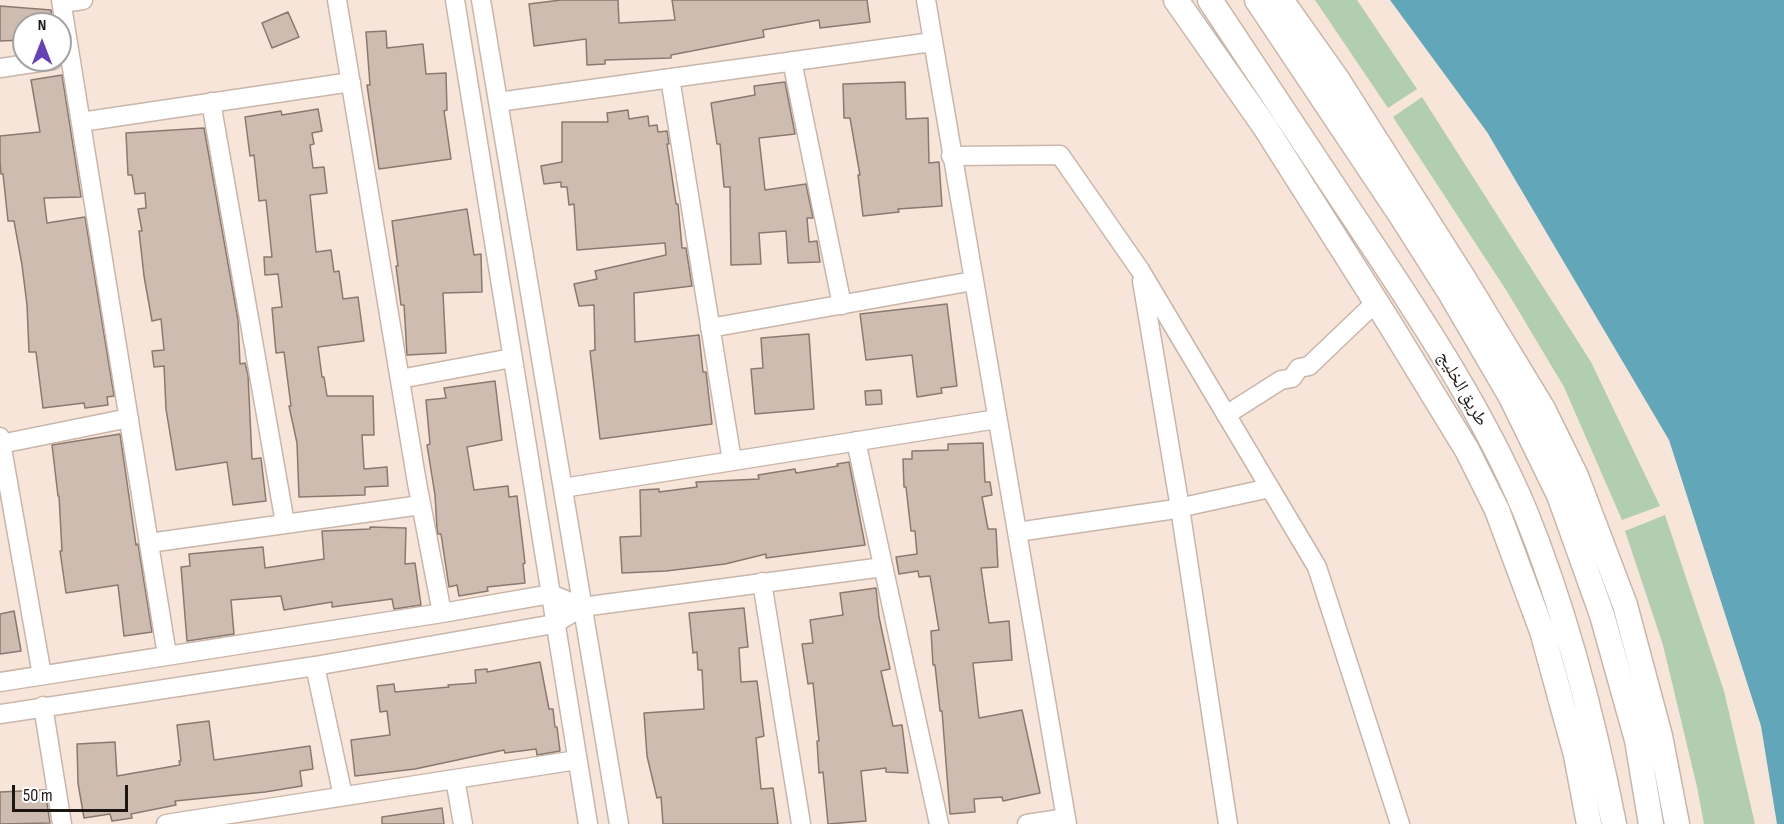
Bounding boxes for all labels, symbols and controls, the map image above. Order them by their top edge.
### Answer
north arrow [12,12,72,72]
text: N [38,16,46,35]
street label: طريق الخليج [1432,348,1492,430]
scale bar [15,773,130,811]
text: 50 m [23,785,53,806]

